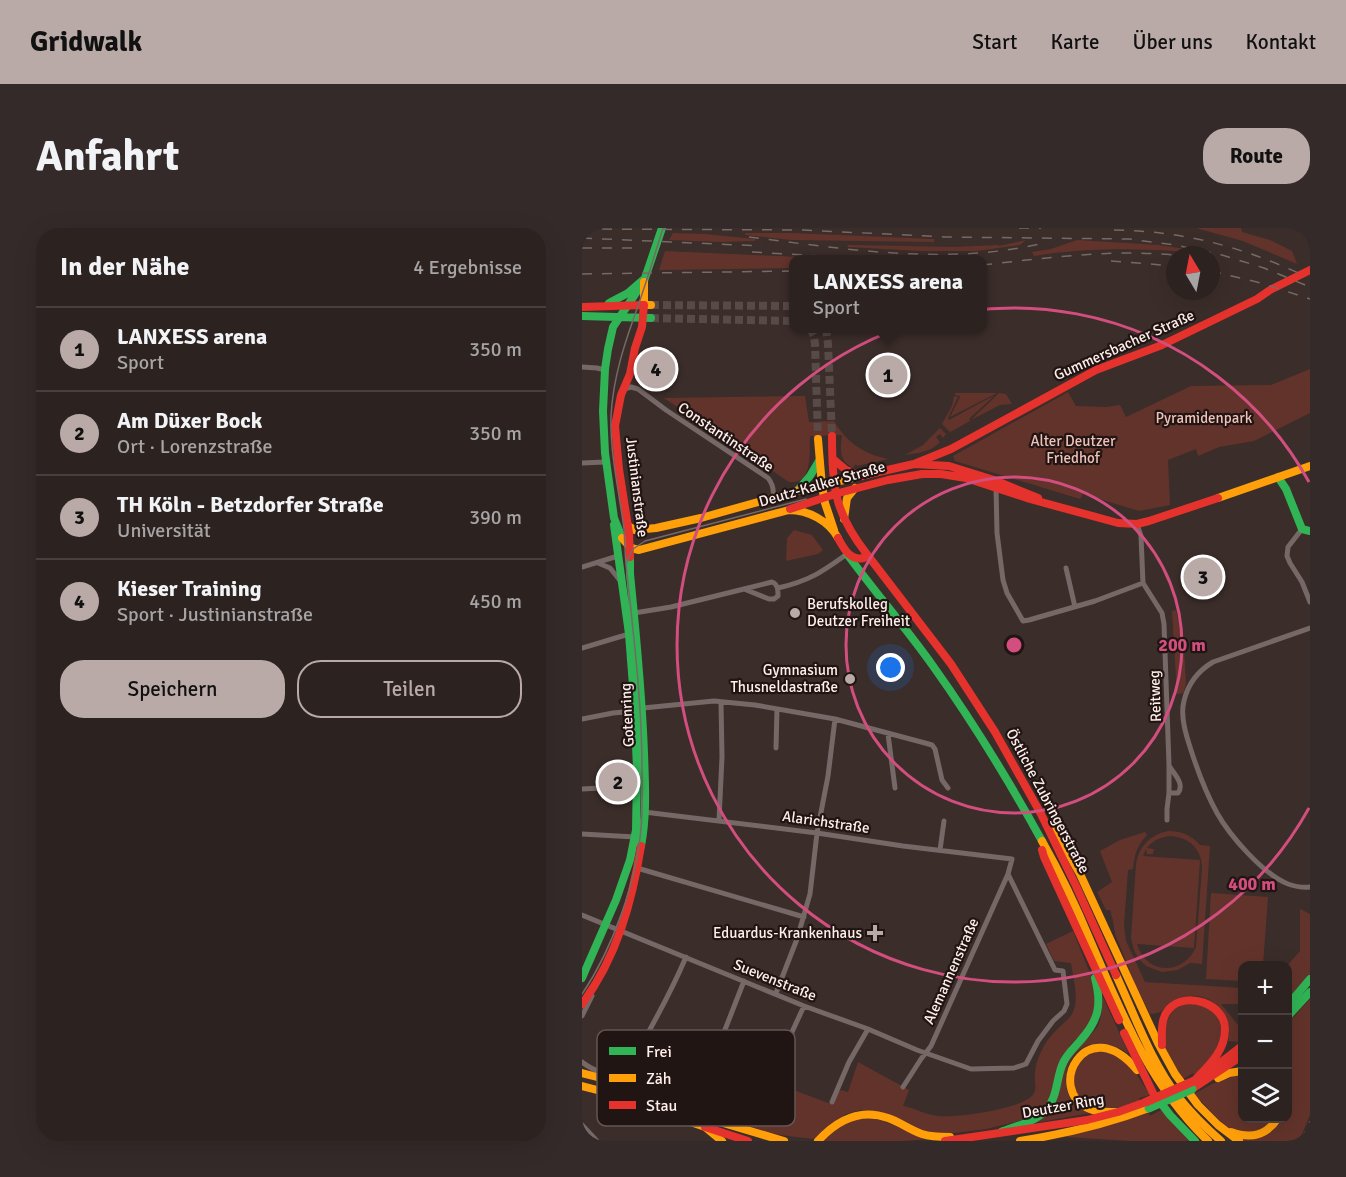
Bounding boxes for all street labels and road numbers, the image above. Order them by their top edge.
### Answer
street label: Gummersbacher Straße [1051,306,1197,384]
street label: Constantinstraße [675,398,777,476]
street label: Justinianstraße [622,436,652,538]
street label: Deutz-Kalker Straße [757,457,887,511]
street label: Reitweg [1145,670,1165,722]
street label: Gotenring [616,682,638,747]
street label: Östliche Zubringerstraße [1002,726,1094,876]
street label: Alarichstraße [781,807,871,837]
street label: Alemannenstraße [920,915,982,1027]
street label: Suevenstraße [731,955,819,1005]
street label: Deutzer Ring [1021,1090,1105,1122]

